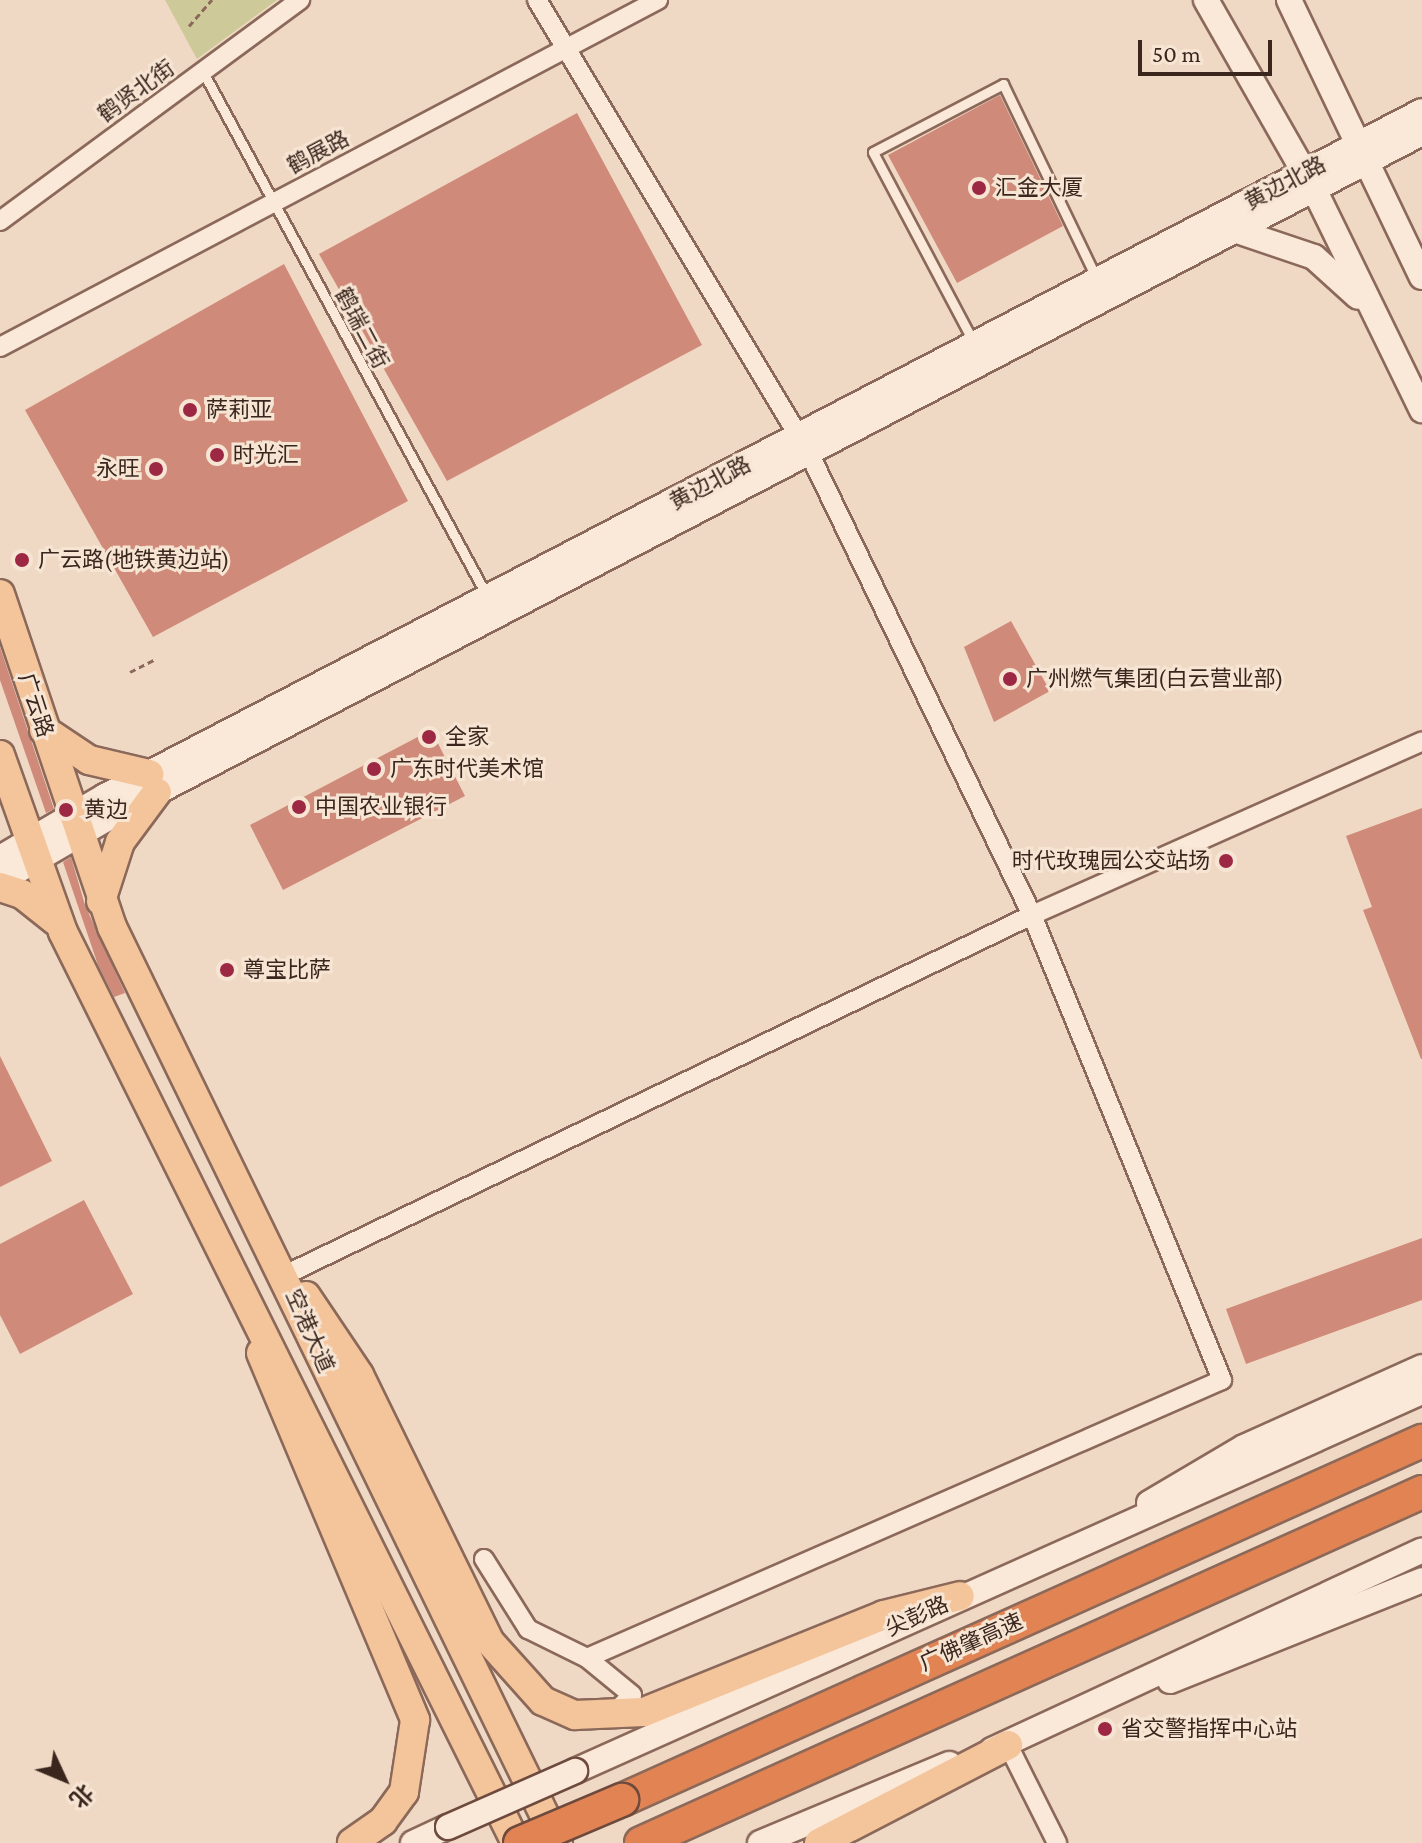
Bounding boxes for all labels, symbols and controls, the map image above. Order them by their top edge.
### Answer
scale bar [1142,24,1276,74]
text: 50 m [1152,40,1201,67]
street label: 鹤贤北街 [93,54,179,128]
street label: 鹤展路 [283,125,353,179]
street label: 黄边北路 [1240,151,1330,215]
place label: 汇金大厦 [995,175,1083,201]
marker: 汇金大厦 [970,179,988,197]
street label: 鹤瑞二街 [330,283,394,373]
place label: 萨莉亚 [206,397,272,423]
marker: 萨莉亚 [181,401,199,419]
place label: 时光汇 [233,442,299,468]
marker: 时光汇 [208,446,226,464]
street label: 黄边北路 [665,451,755,515]
place label: 永旺 [96,456,140,482]
marker: 永旺 [147,460,165,478]
place label: 广云路(地铁黄边站) [38,547,229,573]
marker: 广云路(地铁黄边站) [13,551,31,569]
place label: 广州燃气集团(白云营业部) [1026,666,1283,692]
street label: 广云路 [13,670,59,740]
marker: 广州燃气集团(白云营业部) [1001,670,1019,688]
place label: 全家 [445,724,489,750]
marker: 全家 [420,728,438,746]
place label: 广东时代美术馆 [390,756,544,782]
marker: 广东时代美术馆 [365,760,383,778]
place label: 中国农业银行 [315,794,447,820]
place label: 黄边 [84,797,128,823]
marker: 中国农业银行 [290,798,308,816]
marker: 黄边 [55,799,77,821]
place label: 时代玫瑰园公交站场 [1012,848,1210,874]
marker: 时代玫瑰园公交站场 [1217,852,1235,870]
place label: 尊宝比萨 [243,957,331,983]
marker: 尊宝比萨 [218,961,236,979]
street label: 空港大道 [280,1285,340,1377]
street label: 尖彭路 [881,1591,953,1641]
street label: 广佛肇高速 [915,1608,1027,1676]
place label: 省交警指挥中心站 [1121,1716,1297,1742]
marker: 省交警指挥中心站 [1096,1720,1114,1738]
north arrow [24,1739,104,1819]
text: 北 [65,1779,98,1813]

